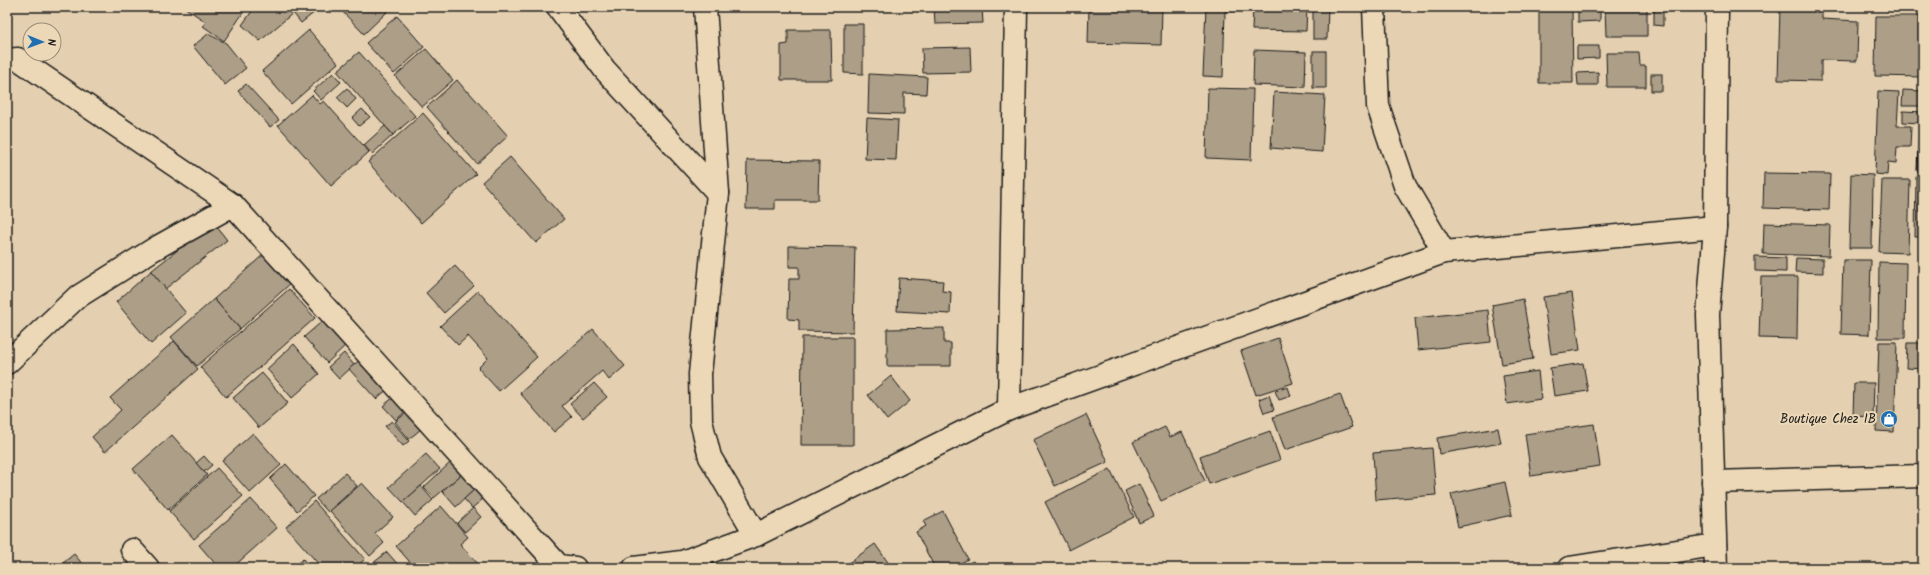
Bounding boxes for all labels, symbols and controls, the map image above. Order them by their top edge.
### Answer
north arrow [22,22,62,62]
text: N [42,39,60,46]
place label: Boutique Chez IB [1780,409,1876,430]
shop icon: Boutique Chez IB [1879,409,1899,429]

